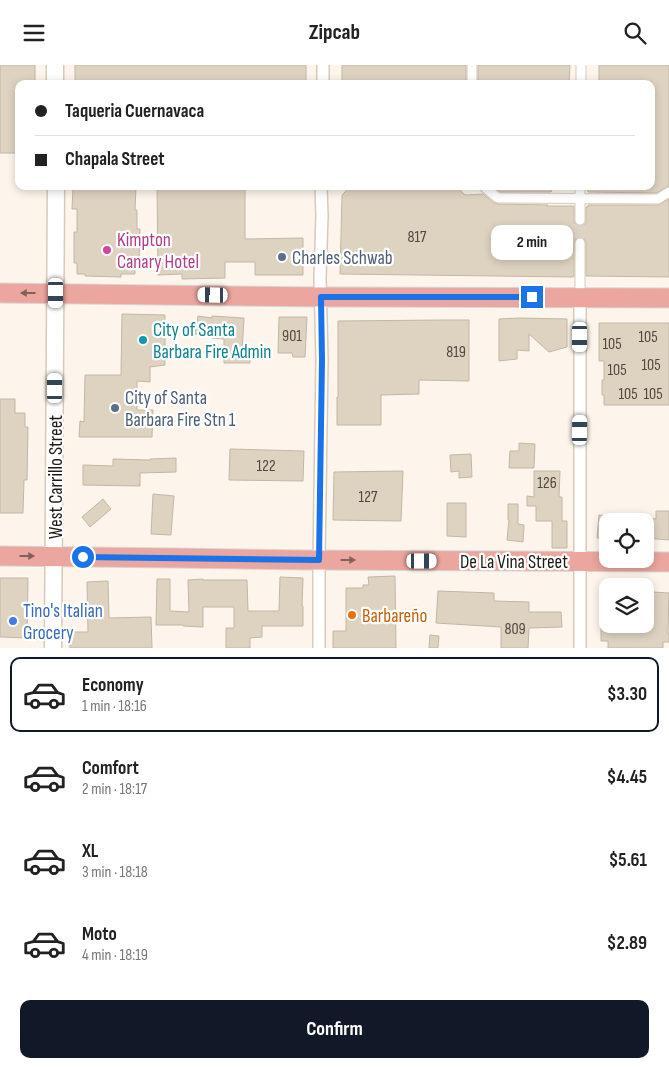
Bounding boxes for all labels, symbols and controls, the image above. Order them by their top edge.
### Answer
icon: menu [20,19,48,47]
text: Zipcab [309,19,360,46]
icon: search [621,19,649,47]
text: Taqueria Cuernavaca [65,100,204,123]
text: Chapala Street [65,148,165,171]
callout: 2 min [491,225,573,259]
house number: 817 [408,228,427,247]
place label: Kimpton Canary Hotel [117,229,199,274]
text: 2 min [517,233,547,252]
marker: Kimpton Canary Hotel [101,244,113,256]
place label: Charles Schwab [292,247,393,270]
marker: Charles Schwab [276,251,288,263]
car [48,278,63,308]
route end [521,286,543,308]
car [197,287,228,303]
one-way arrow [20,289,36,297]
place label: City of Santa Barbara Fire Admin [153,319,271,364]
car [572,322,587,352]
house number: 901 [282,327,302,346]
house number: 105 [638,328,658,347]
marker: City of Santa Barbara Fire Admin [137,334,149,346]
house number: 105 [602,335,622,354]
house number: 819 [446,343,466,362]
house number: 105 [641,356,661,375]
house number: 105 [607,361,627,380]
car [47,373,62,403]
house number: 105 [618,385,638,404]
house number: 105 [643,385,663,404]
place label: City of Santa Barbara Fire Stn 1 [125,387,236,432]
marker: City of Santa Barbara Fire Stn 1 [109,402,121,414]
street label: West Carrillo Street [45,415,68,539]
car [572,415,587,445]
house number: 122 [257,457,275,476]
house number: 126 [537,474,557,493]
house number: 127 [359,488,378,507]
map controls [599,513,654,633]
button: locate [599,513,654,568]
route start [72,546,94,568]
street label: De La Vina Street [460,551,568,574]
one-way arrow [19,552,35,560]
car [407,554,437,569]
one-way arrow [340,556,356,564]
button: layers [599,578,654,633]
place label: Tino's Italian Grocery [23,600,103,645]
place label: Barbareño [362,605,427,628]
marker: Barbareño [346,609,358,621]
marker: Tino's Italian Grocery [7,615,19,627]
house number: 809 [504,620,526,639]
icon: car [22,672,67,717]
text: Economy [82,674,144,697]
text: $3.30 [607,683,647,706]
text: 1 min · 18:16 [82,697,147,716]
icon: car [22,755,67,800]
text: Comfort [82,757,139,780]
text: $4.45 [607,766,647,789]
text: 2 min · 18:17 [82,780,147,799]
icon: car [22,838,67,883]
text: XL [82,840,98,863]
text: $5.61 [609,849,647,872]
text: 3 min · 18:18 [82,863,148,882]
icon: car [22,921,67,966]
text: Moto [82,923,117,946]
text: $2.89 [607,932,647,955]
text: 4 min · 18:19 [82,946,148,965]
button: Confirm [20,1000,649,1058]

